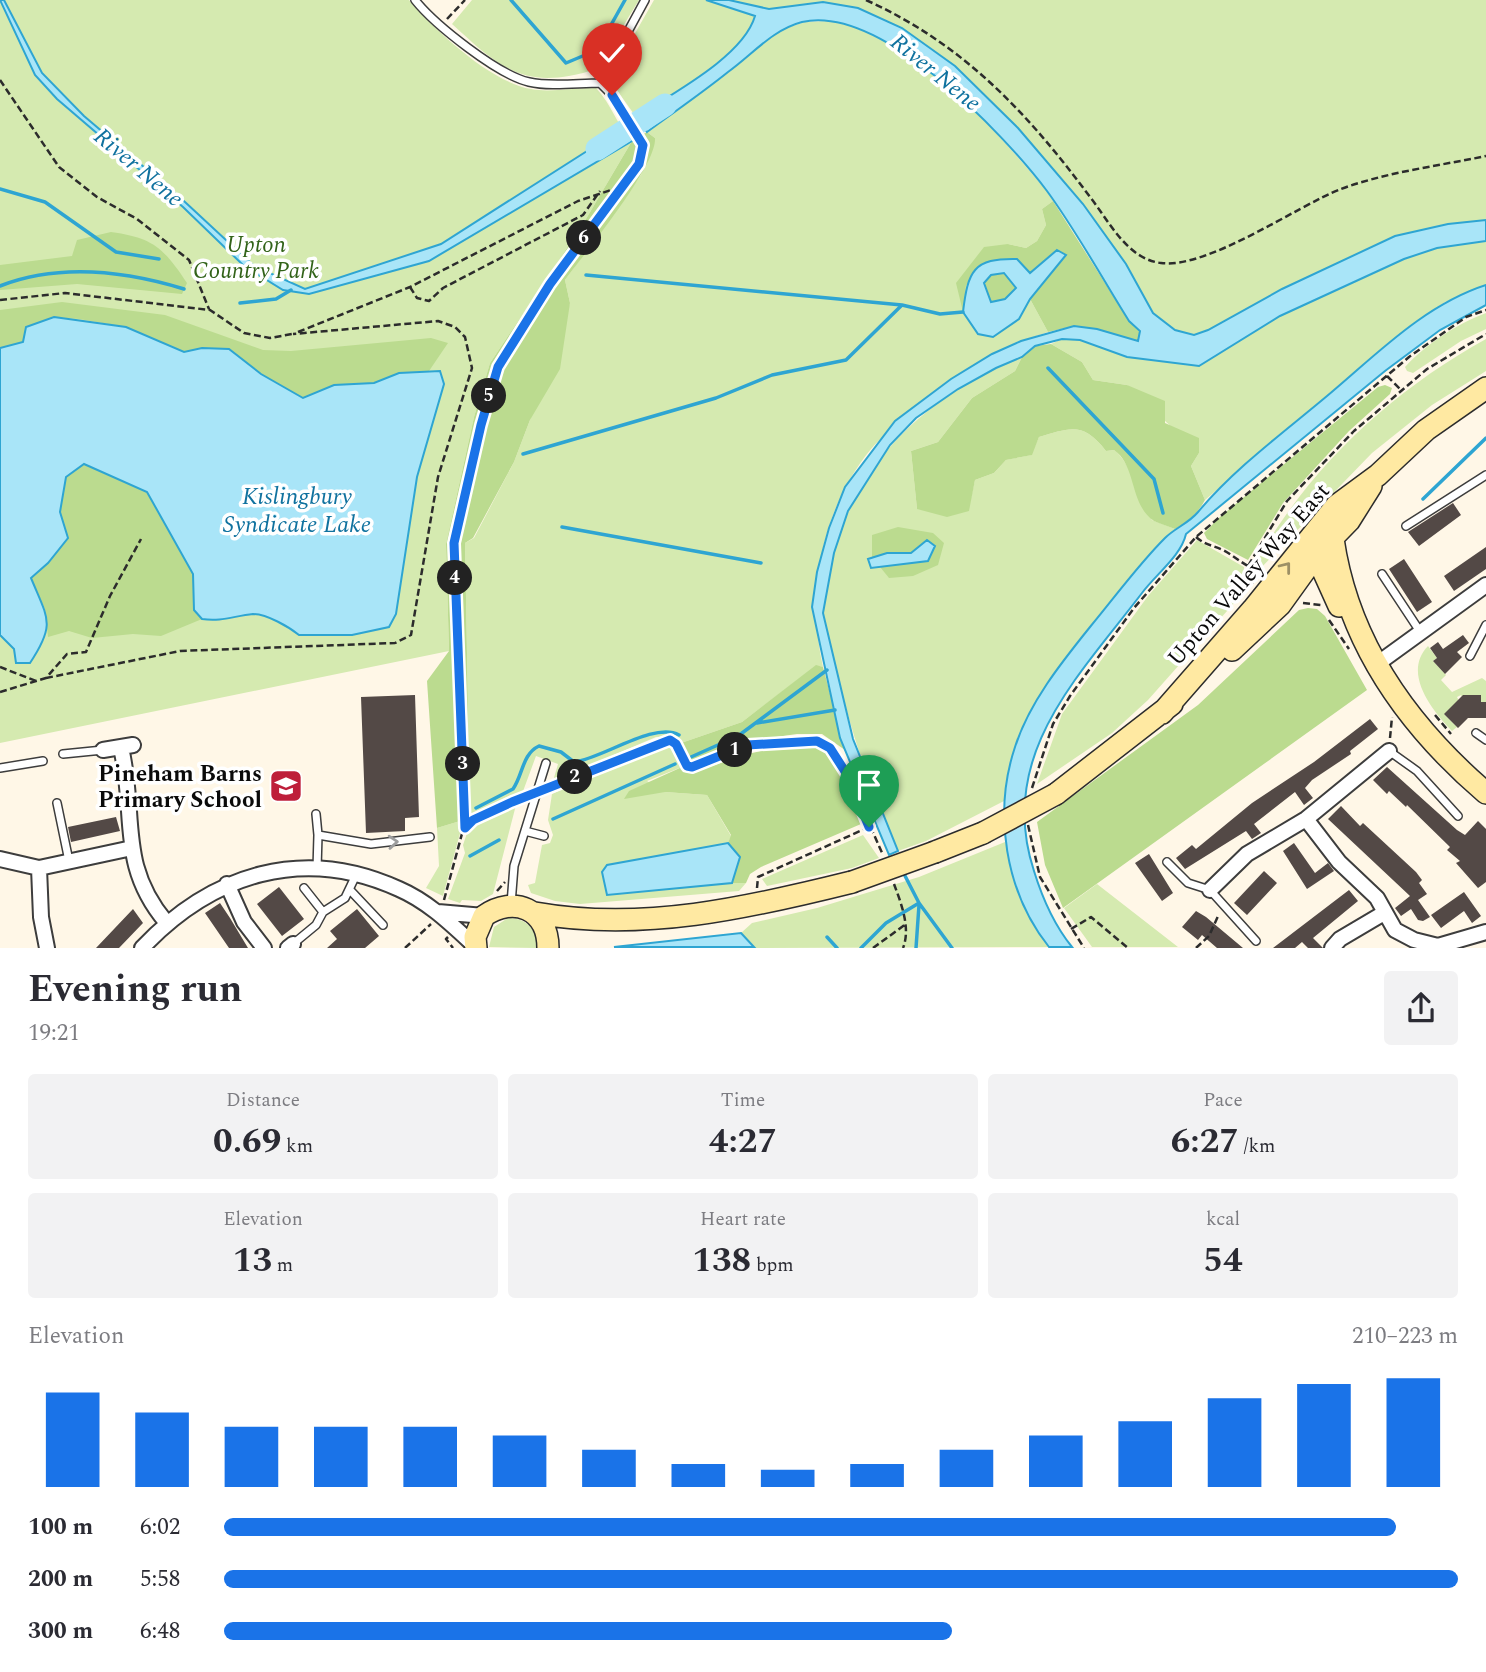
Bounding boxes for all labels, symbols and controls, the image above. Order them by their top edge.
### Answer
pin [582,23,642,95]
water label: River Nene [882,25,989,121]
icon: check [593,34,631,72]
water label: River Nene [85,119,191,216]
pin: 6 [566,220,602,256]
text: 6 [578,223,589,252]
park label: Upton Country Park [193,228,319,289]
pin: 5 [472,378,506,414]
text: 5 [483,381,494,410]
street label: Upton Valley Way East [1159,475,1339,675]
water label: Kislingbury Syndicate Lake [223,479,371,543]
pin: 4 [438,560,472,596]
one-way arrow [1278,562,1291,574]
text: 4 [449,563,460,592]
pin: 1 [718,732,752,768]
text: 1 [729,735,740,764]
pin: 3 [446,746,480,782]
text: 3 [457,749,468,778]
pin [839,755,899,827]
place label: Pineham Barns Primary School [98,757,262,818]
pin: 2 [558,760,592,794]
text: 2 [569,762,580,791]
icon: arrive [850,766,888,804]
school or university icon: Pineham Barns Primary School [267,767,305,805]
one-way arrow [388,835,399,850]
text: Evening run [28,961,242,1019]
button: share [1384,971,1458,1045]
text: 19:21 [28,1016,80,1051]
text: Distance [226,1086,300,1115]
text: Time [721,1086,765,1115]
text: Pace [1203,1086,1243,1115]
text: 0.69 [213,1115,281,1168]
text: 4:27 [709,1115,777,1168]
text: 6:27 [1171,1115,1239,1168]
text: km [281,1132,313,1161]
text: /km [1239,1132,1275,1161]
text: Elevation [223,1205,303,1234]
text: Heart rate [700,1205,786,1234]
text: kcal [1206,1205,1240,1234]
text: 13 [233,1234,272,1287]
text: 138 [692,1234,751,1287]
text: 54 [1203,1234,1243,1287]
text: m [272,1251,293,1280]
text: bpm [751,1251,794,1280]
text: Elevation [28,1319,124,1354]
text: 210–223 m [1352,1319,1458,1354]
text: 100 m [28,1510,93,1545]
text: 6:02 [140,1510,180,1545]
text: 200 m [28,1562,93,1597]
text: 5:58 [140,1562,180,1597]
text: 300 m [28,1614,93,1649]
text: 6:48 [140,1614,180,1649]

